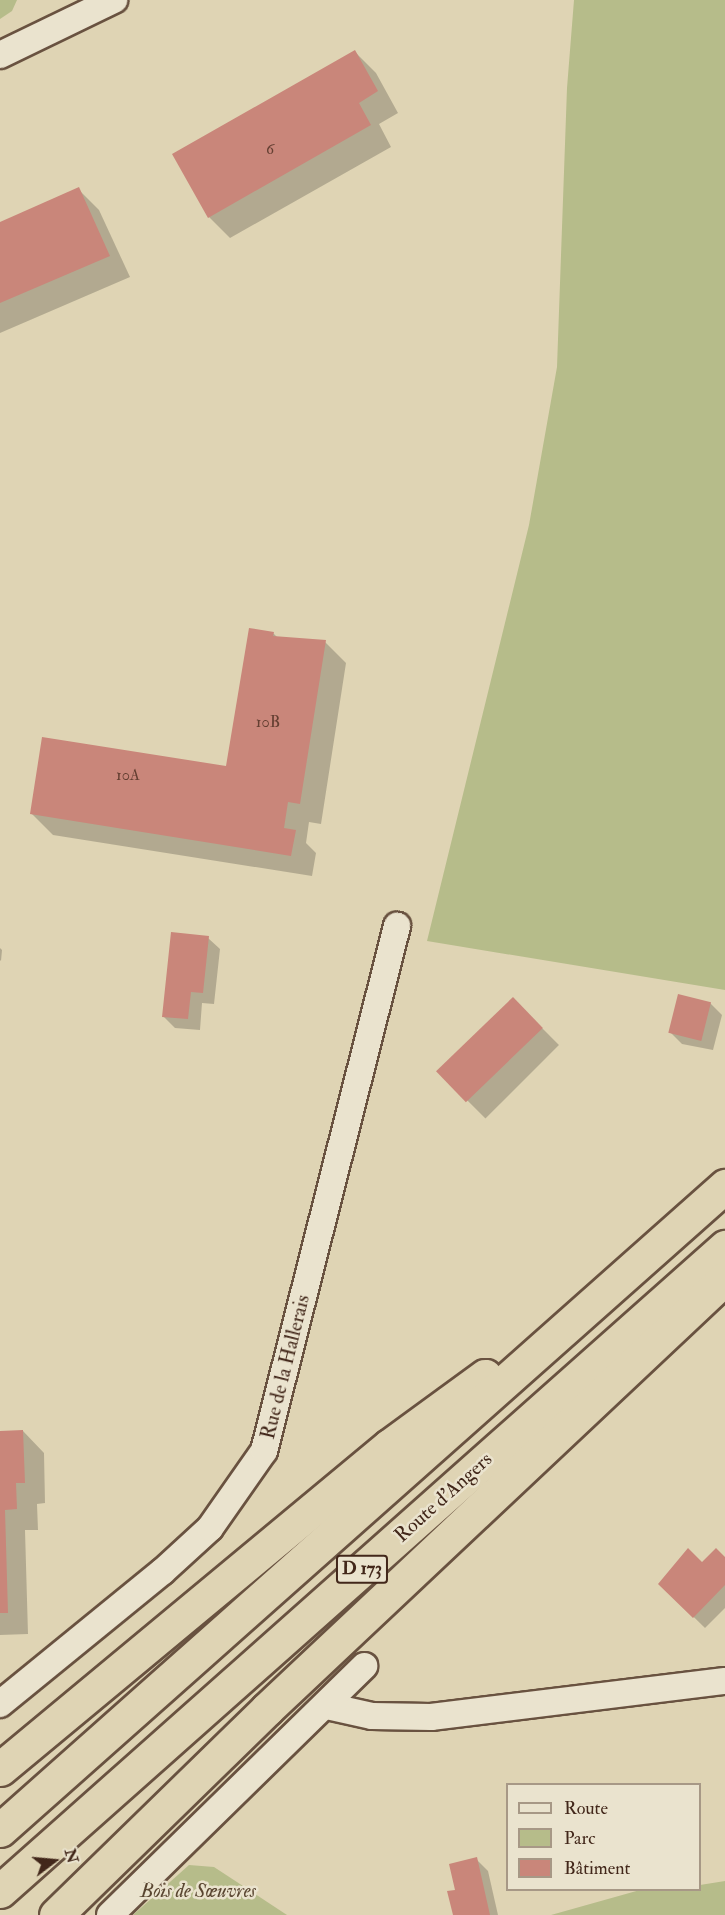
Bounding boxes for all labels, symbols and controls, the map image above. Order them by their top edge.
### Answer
house number: 6 [266,139,274,159]
house number: 10B [256,712,280,732]
house number: 10A [116,765,140,785]
street label: Rue de la Hallerais [255,1292,315,1442]
street label: Route d'Angers [389,1447,497,1547]
road number: D 173 [335,1554,389,1584]
legend [506,1783,701,1891]
text: Route [564,1797,608,1820]
text: Parc [564,1827,595,1850]
north arrow [24,1831,84,1891]
text: N [60,1846,83,1866]
text: Bâtiment [564,1857,630,1880]
park label: Bois de Sœuvres [140,1878,256,1902]

